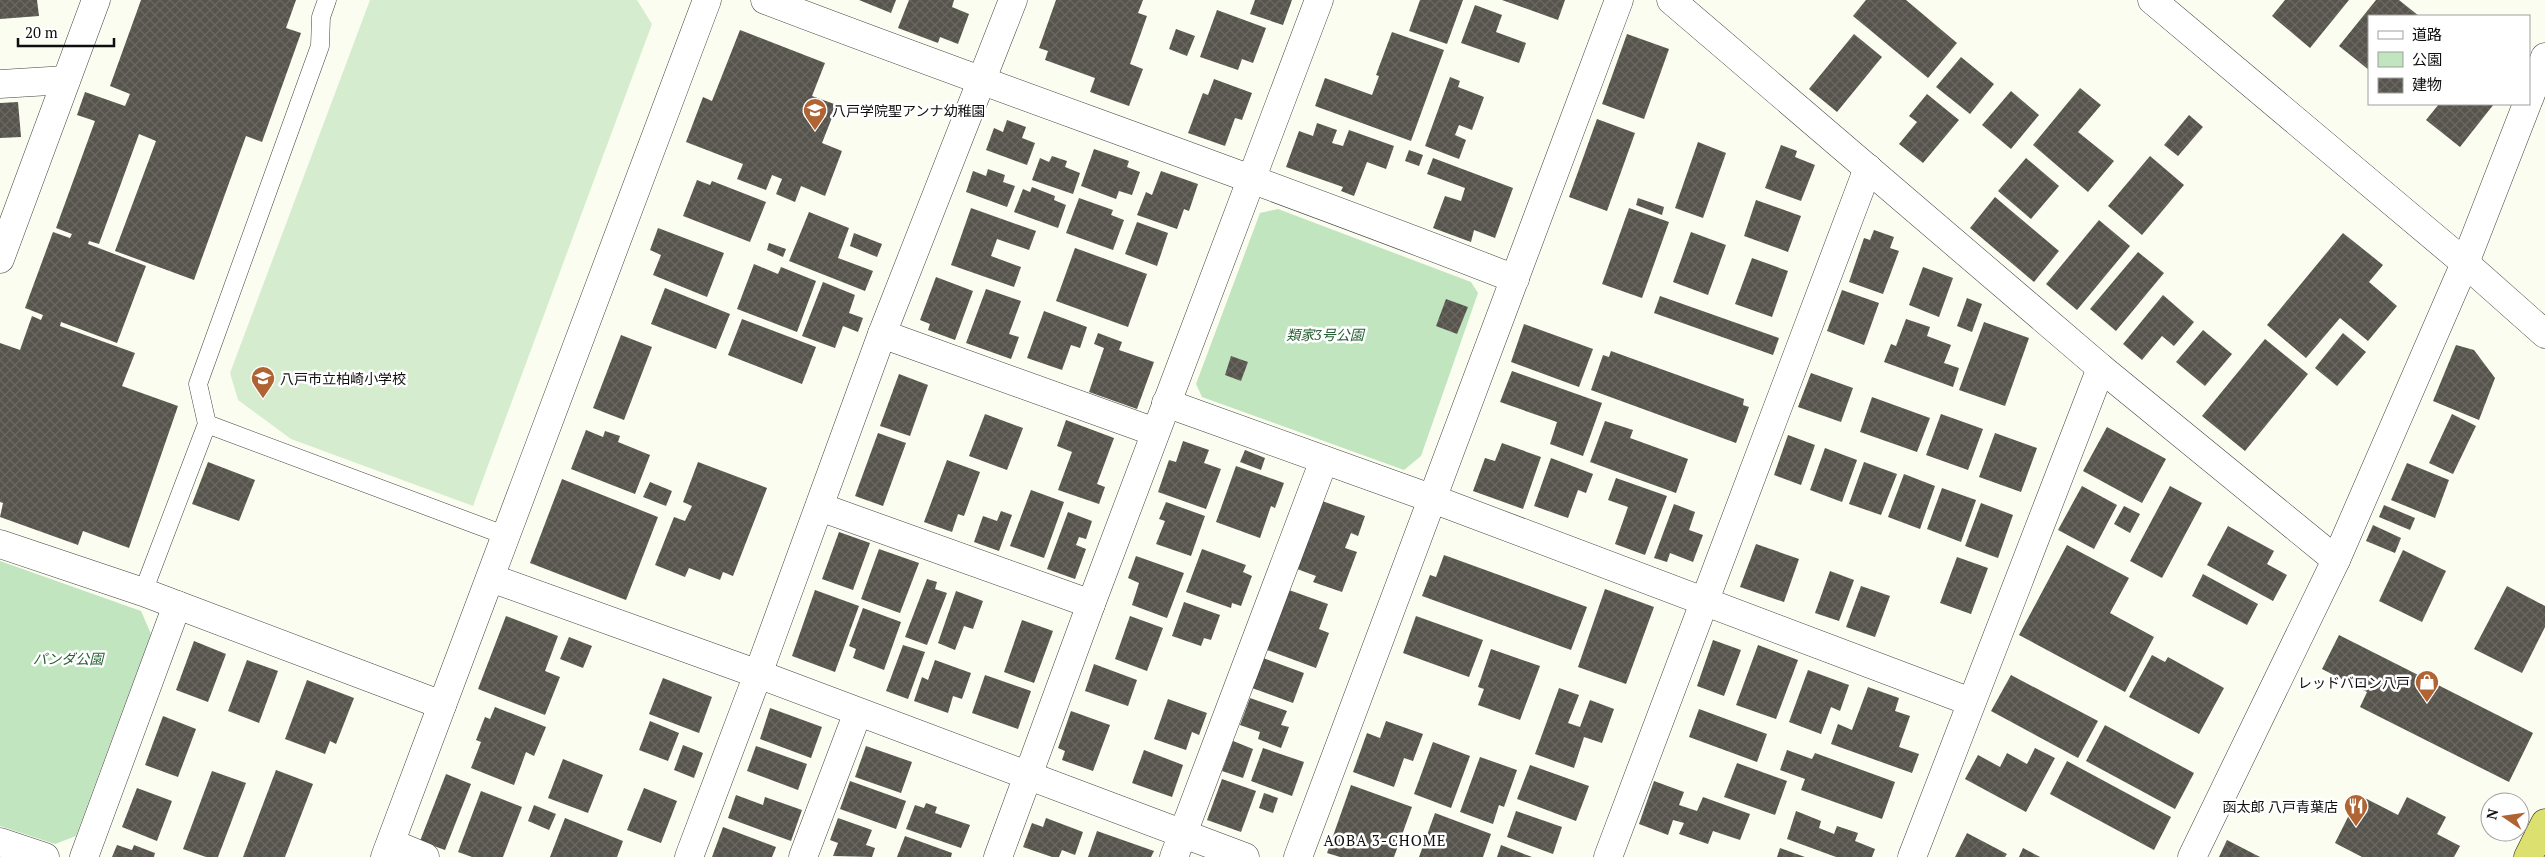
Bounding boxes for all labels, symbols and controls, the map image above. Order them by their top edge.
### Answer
scale bar [18,15,114,47]
legend [2368,15,2530,105]
text: 20 m [25,22,58,42]
text: 道路 [2412,24,2442,44]
text: 公園 [2412,49,2442,69]
text: 建物 [2412,74,2442,94]
school or university icon: 八戸学院聖アンナ幼稚園 [802,97,828,131]
place label: 八戸学院聖アンナ幼稚園 [832,101,985,120]
park label: 類家3号公園 [1286,325,1366,344]
school or university icon: 八戸市立柏崎小学校 [250,365,276,399]
place label: 八戸市立柏崎小学校 [280,369,406,388]
park label: パンダ公園 [33,649,105,668]
shop icon: レッドバロン八戸 [2414,669,2440,703]
place label: レッドバロン八戸 [2298,673,2410,692]
north arrow [2480,792,2530,842]
restaurant icon: 函太郎 八戸青葉店 [2343,793,2369,827]
place label: 函太郎 八戸青葉店 [2223,797,2338,816]
text: N [2481,806,2502,821]
district label: AOBA 3-CHOME [1323,830,1447,850]

